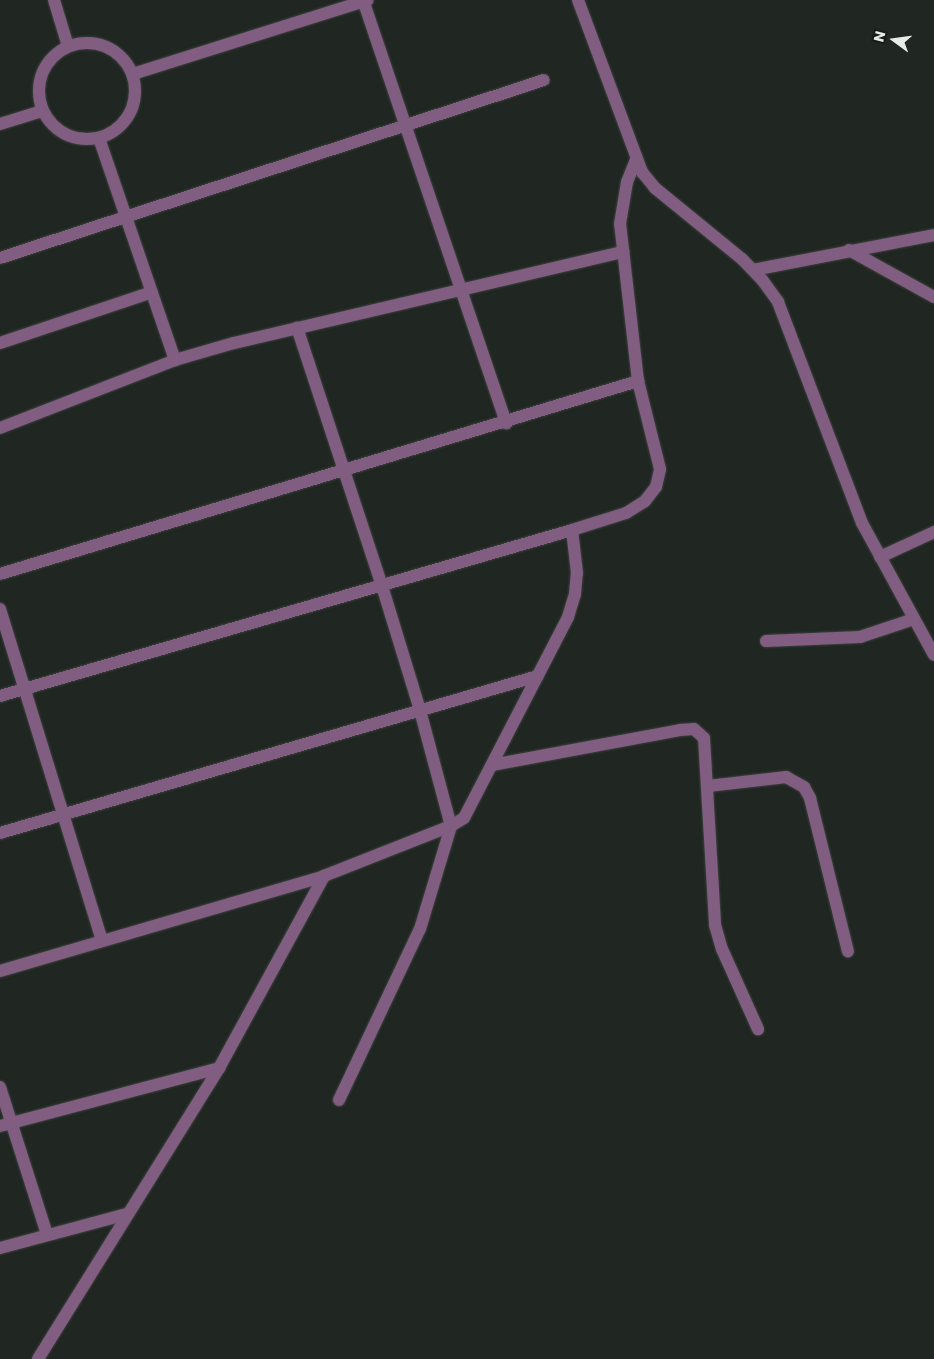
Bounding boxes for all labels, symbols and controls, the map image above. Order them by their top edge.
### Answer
north arrow [869,15,919,65]
text: N [868,29,890,44]

